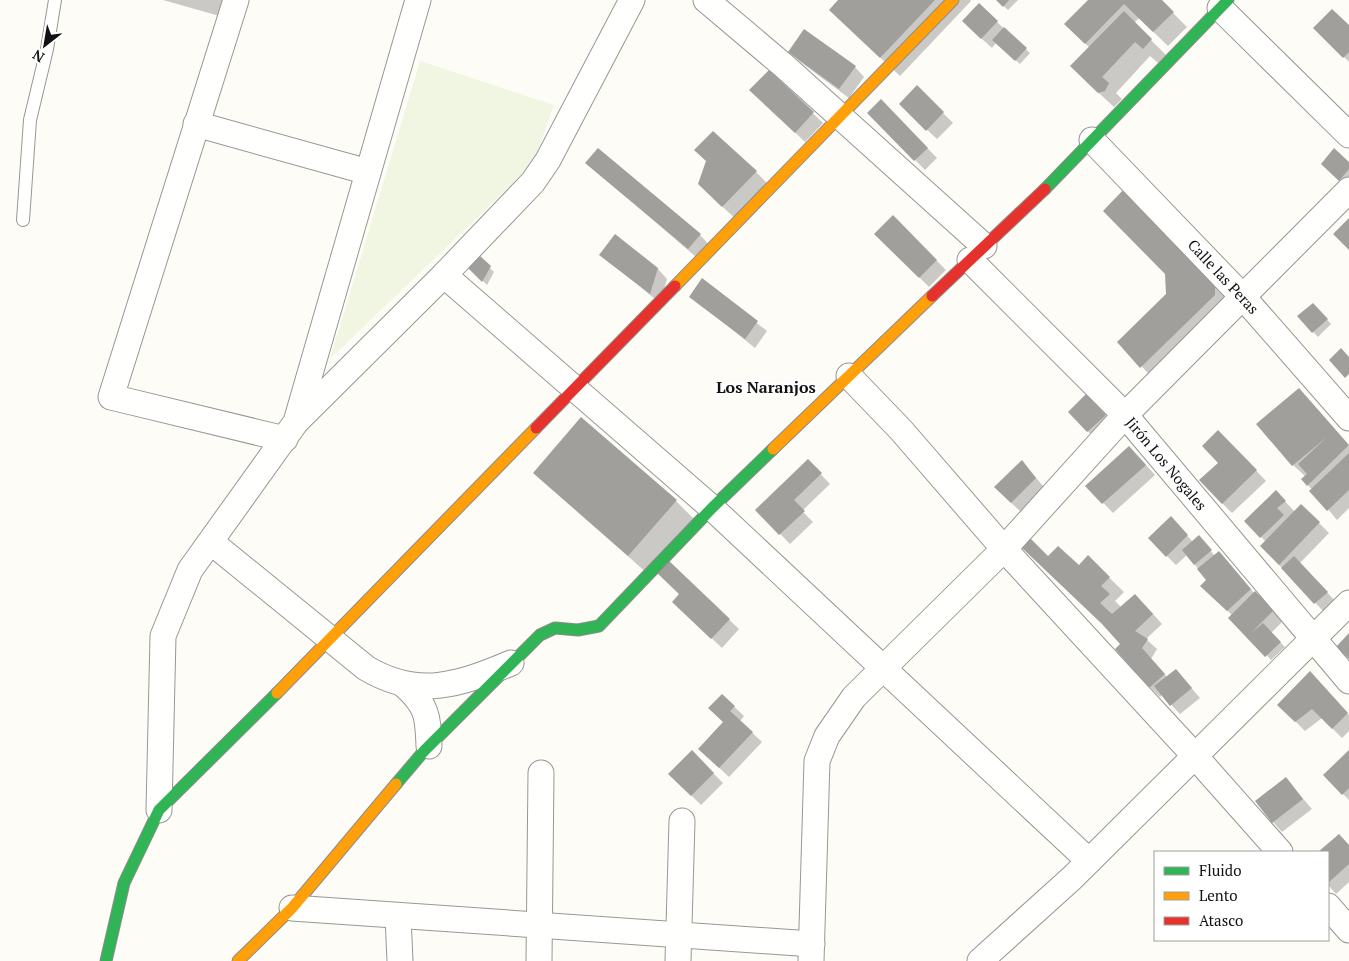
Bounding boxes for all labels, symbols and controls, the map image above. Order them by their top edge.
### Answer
north arrow [20,20,70,70]
text: N [28,45,47,67]
street label: Calle las Peras [1184,235,1264,318]
district label: Los Naranjos [716,376,816,398]
street label: Jirón Los Nogales [1122,412,1212,514]
legend [1154,851,1329,941]
text: Fluido [1199,860,1241,880]
text: Lento [1199,885,1238,905]
text: Atasco [1199,910,1243,930]

